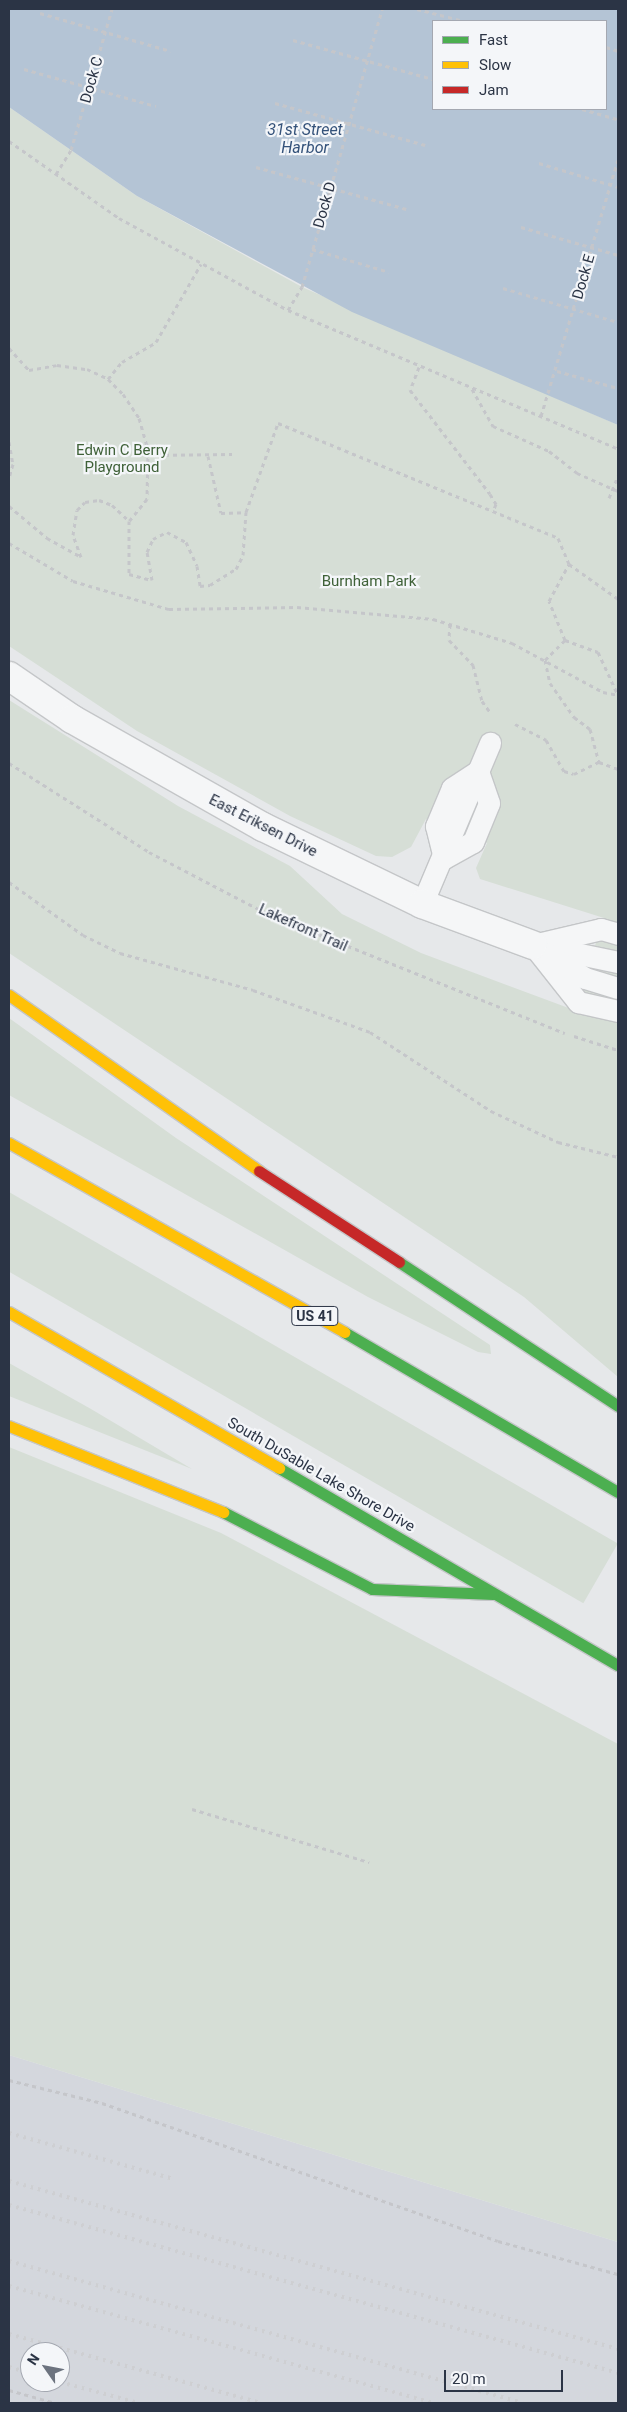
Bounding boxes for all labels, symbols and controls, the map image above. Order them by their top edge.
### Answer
legend [432,20,607,110]
text: Fast [479,31,508,49]
street label: Dock C [77,55,107,105]
text: Slow [479,56,511,74]
text: Jam [479,81,509,99]
water label: 31st Street Harbor [267,120,343,158]
street label: Dock D [310,180,340,230]
street label: Dock E [569,252,599,302]
park label: Edwin C Berry Playground [76,441,168,476]
park label: Burnham Park [322,573,416,591]
street label: East Eriksen Drive [206,791,320,861]
street label: Lakefront Trail [256,900,350,956]
road number: US 41 [291,1304,339,1328]
street label: South DuSable Lake Shore Drive [224,1414,418,1536]
north arrow [20,2342,70,2392]
text: N [24,2351,43,2368]
scale bar [447,2360,566,2392]
text: 20 m [452,2370,486,2388]

